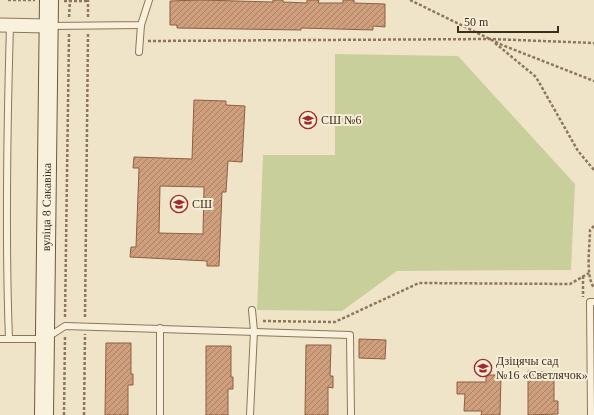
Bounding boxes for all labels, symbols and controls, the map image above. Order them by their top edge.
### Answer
scale bar [458,8,558,34]
text: 50 m [464,15,489,29]
school or university icon: СШ №6 [298,110,318,130]
place label: СШ №6 [321,113,362,127]
street label: вуліца 8 Сакавіка [39,162,54,251]
school or university icon: СШ [169,194,189,214]
place label: СШ [192,197,212,211]
place label: Дзіцячы сад №16 «Светлячок» [496,354,588,382]
school or university icon: Дзіцячы сад №16 «Светлячок» [473,358,493,378]

